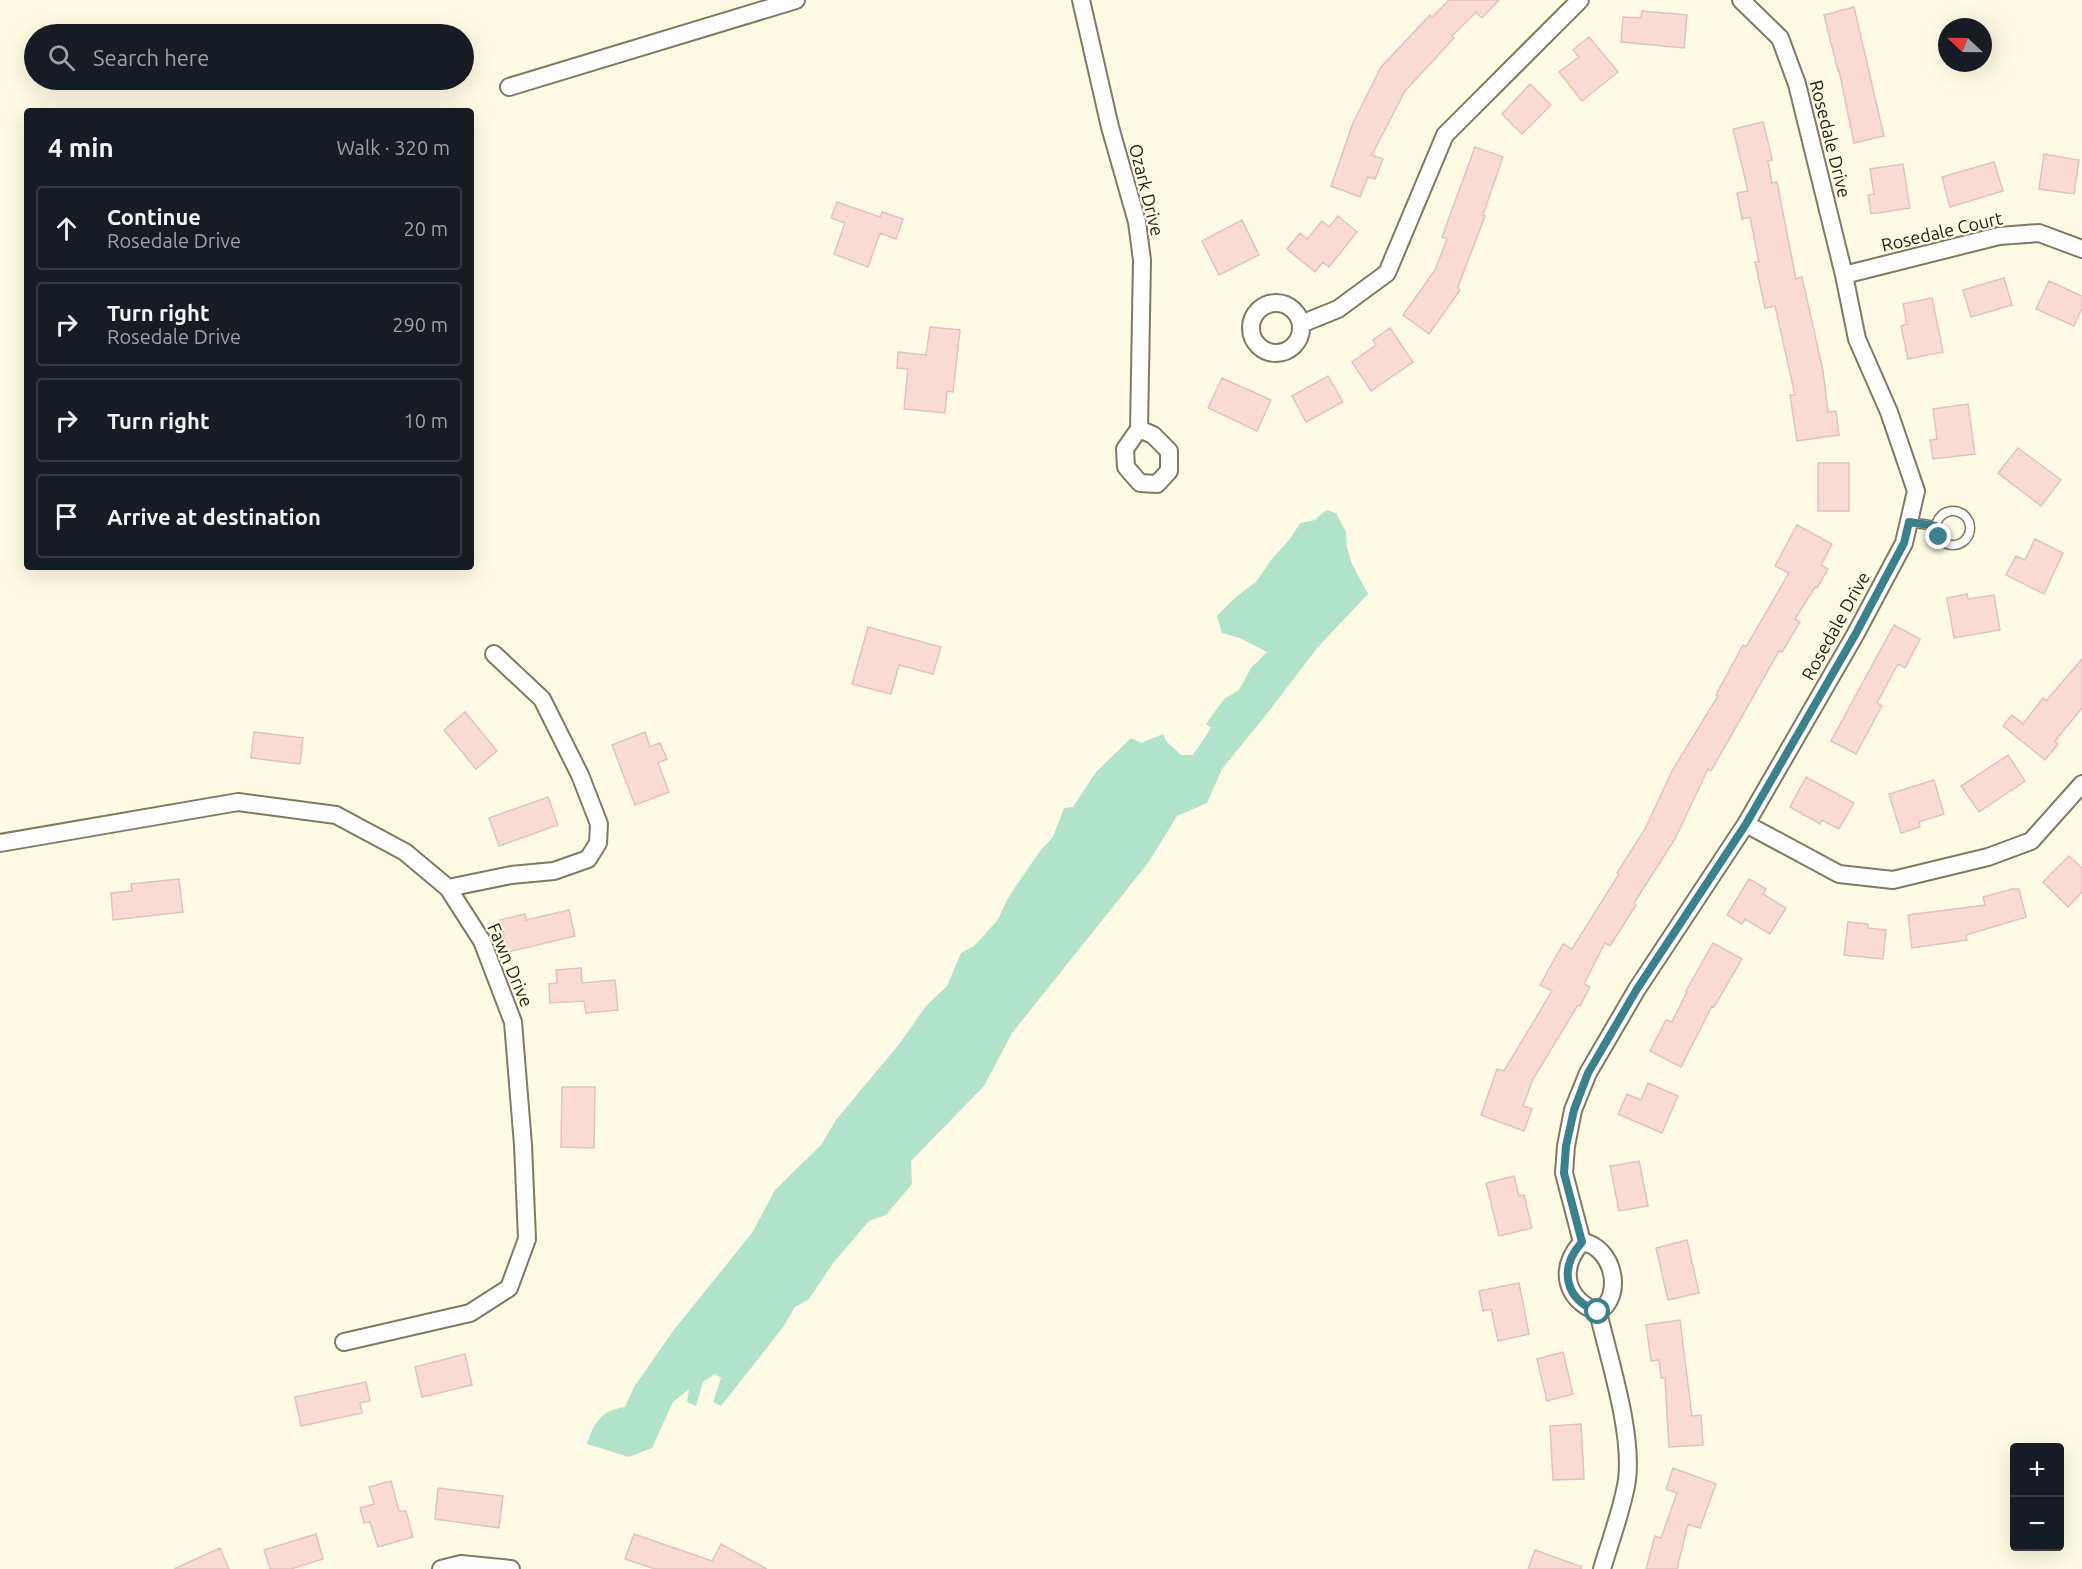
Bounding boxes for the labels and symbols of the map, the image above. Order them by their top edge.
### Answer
north arrow [1938,18,1992,72]
street label: Rosedale Drive [1807,78,1855,200]
street label: Ozark Drive [1126,142,1168,238]
street label: Rosedale Court [1879,207,2004,255]
route end [1925,523,1951,549]
street label: Rosedale Drive [1797,568,1873,683]
street label: Fawn Drive [484,920,538,1009]
route start [1584,1298,1610,1324]

